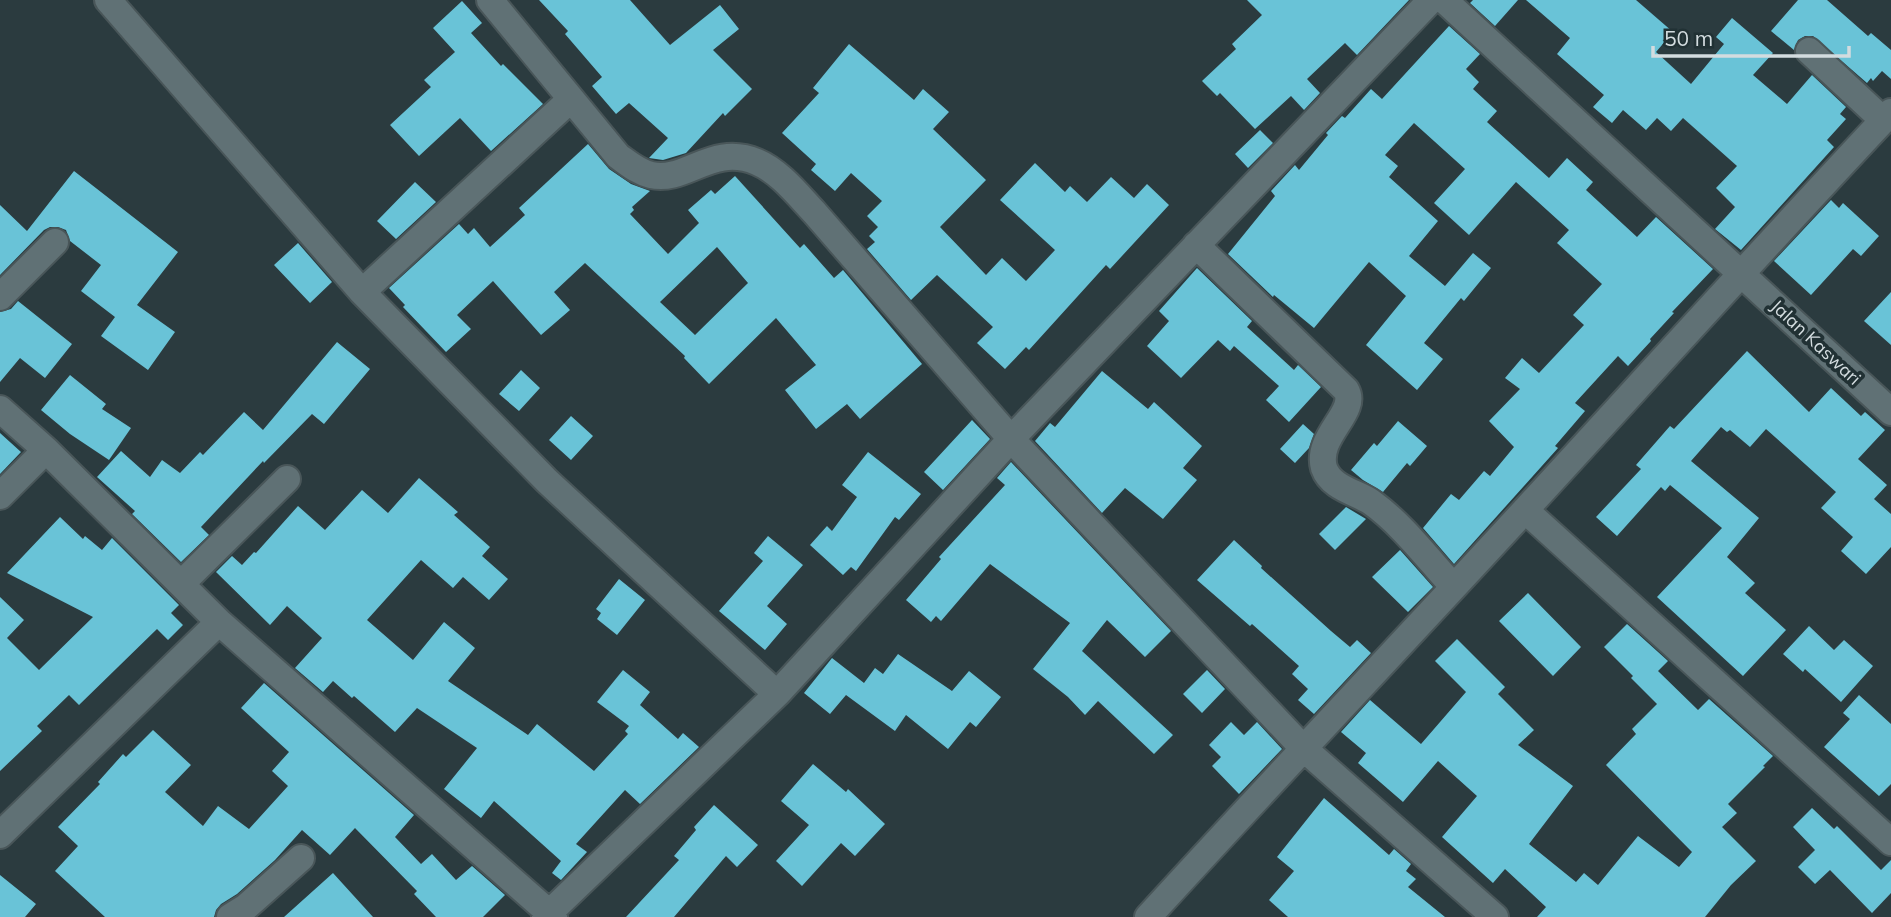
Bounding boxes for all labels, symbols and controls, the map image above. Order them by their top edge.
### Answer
scale bar [1653,14,1849,58]
text: 50 m [1664,25,1713,51]
street label: Jalan Kaswari [1766,294,1866,390]

